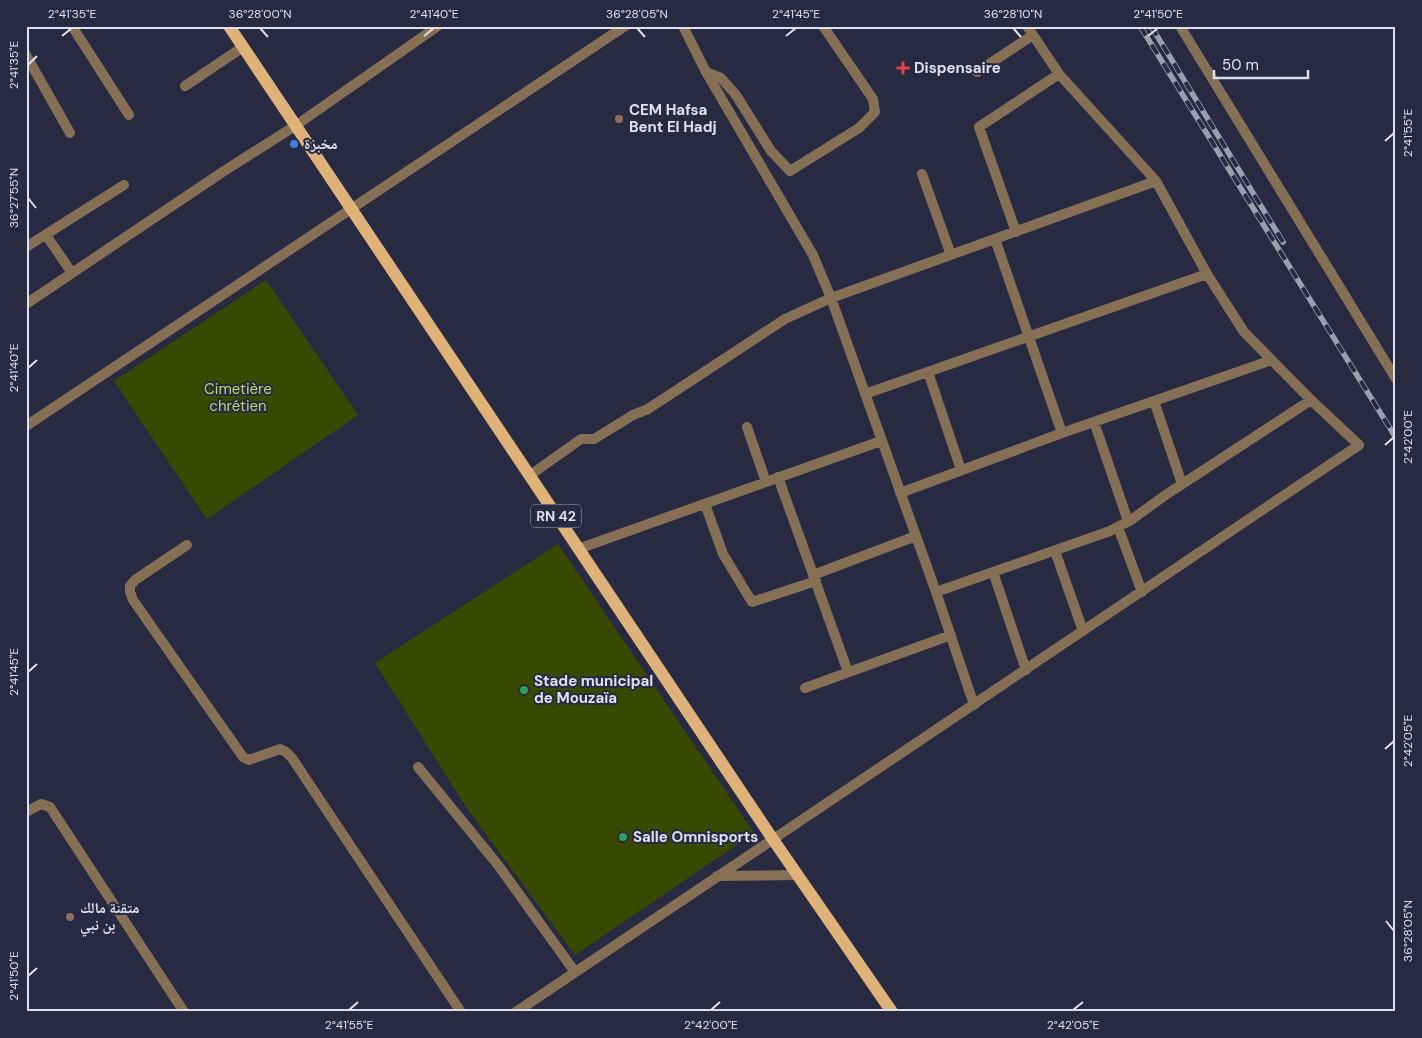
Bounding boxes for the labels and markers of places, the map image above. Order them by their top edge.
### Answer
place label: Dispensaire [914,58,1001,78]
marker: Dispensaire [896,61,910,75]
place label: CEM Hafsa Bent El Hadj [629,100,717,137]
marker: CEM Hafsa Bent El Hadj [613,113,625,125]
place label: مخبزة [304,134,338,154]
marker: مخبزة [288,138,300,150]
place label: Stade municipal de Mouzaïa [534,671,653,708]
marker: Stade municipal de Mouzaïa [518,684,530,696]
place label: Salle Omnisports [633,827,758,847]
marker: Salle Omnisports [617,831,629,843]
place label: متقنة مالك بن نبي [80,898,139,937]
marker: متقنة مالك بن نبي [64,911,76,923]

